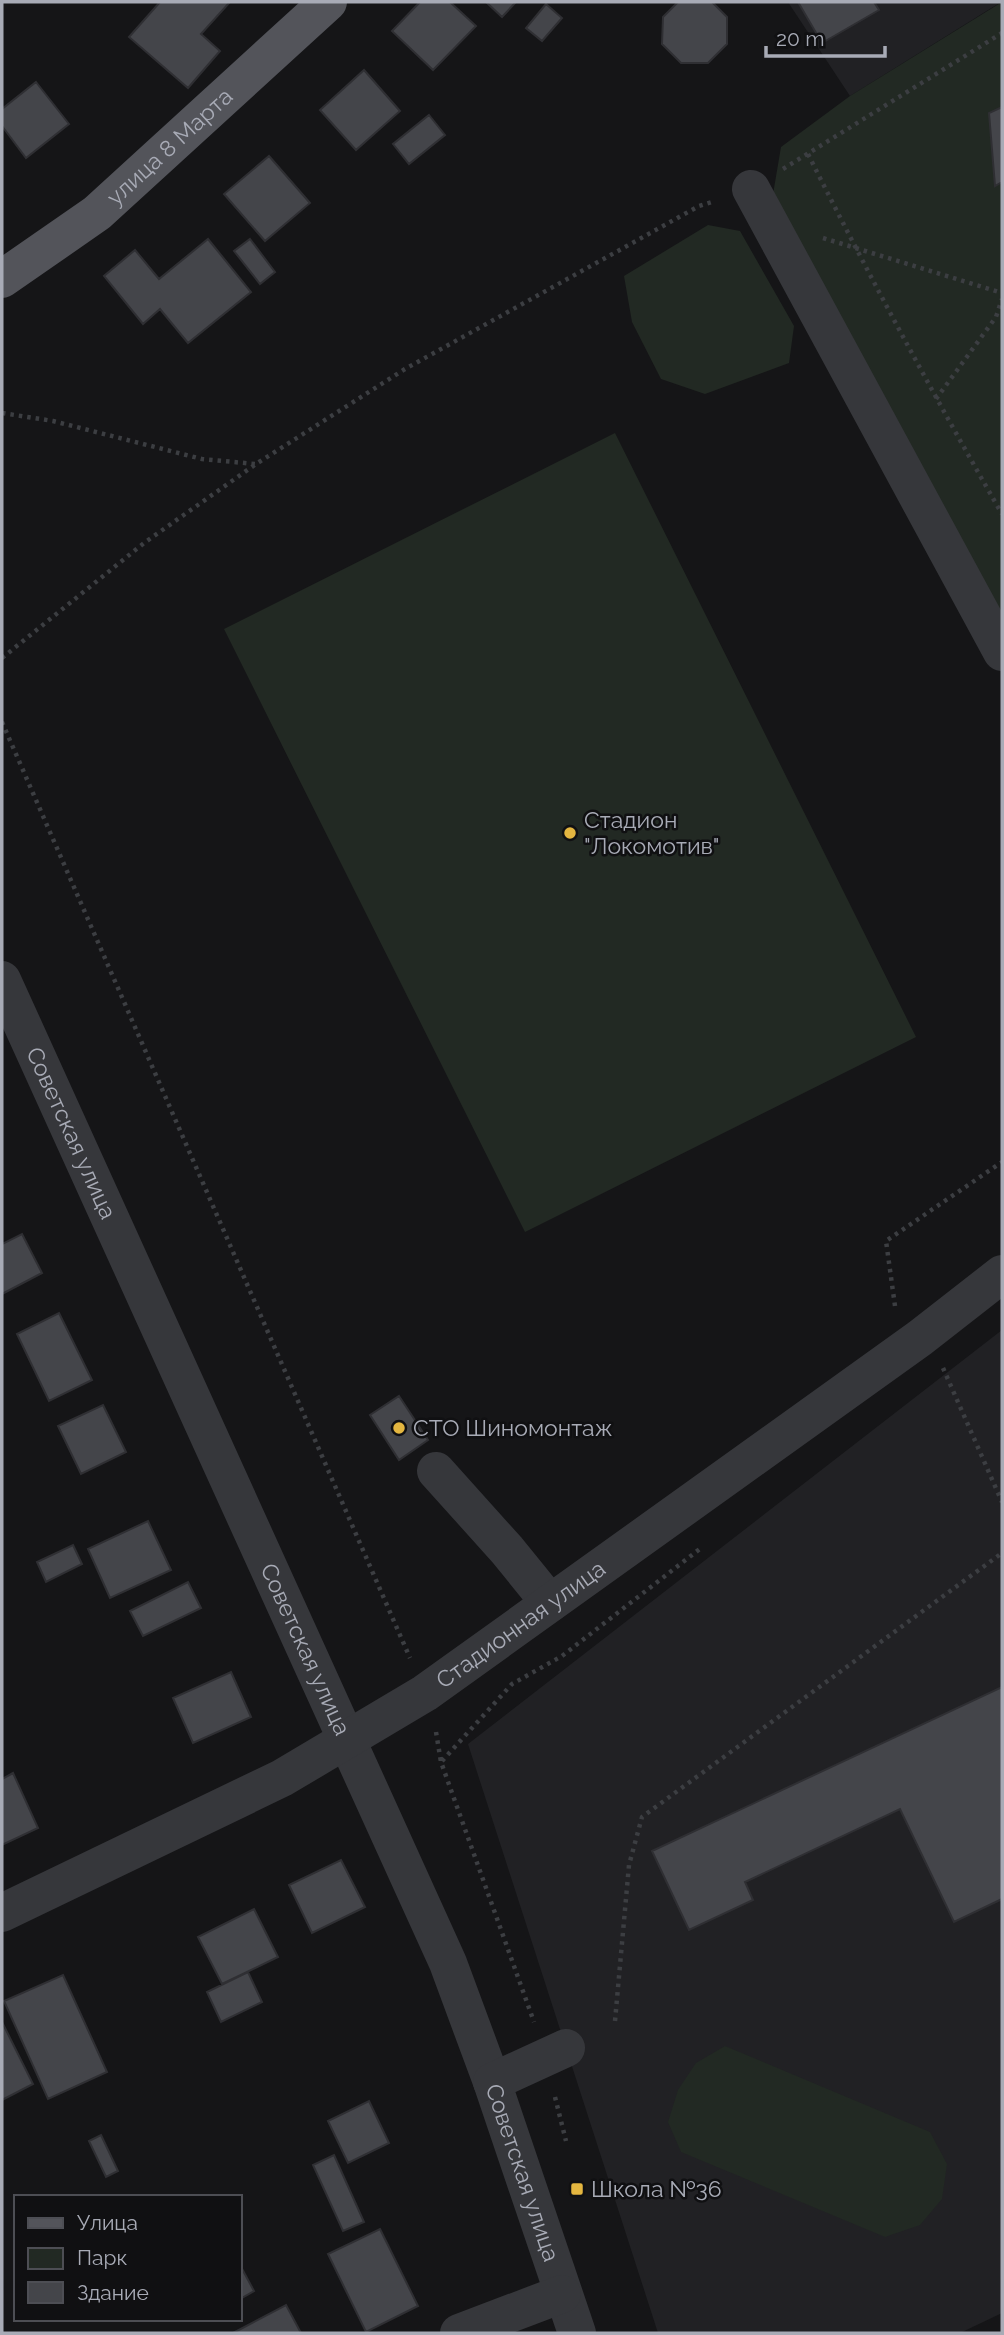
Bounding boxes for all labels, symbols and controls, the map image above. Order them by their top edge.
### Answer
scale bar [766,14,885,58]
text: 20 m [776,26,824,51]
street label: улица 8 Марта [101,82,238,210]
place label: Стадион "Локомотив" [584,806,720,859]
marker: Стадион "Локомотив" [562,825,578,841]
street label: Советская улица [21,1043,123,1223]
place label: СТО Шиномонтаж [413,1414,613,1441]
marker: СТО Шиномонтаж [391,1420,407,1436]
street label: Стадионная улица [431,1554,610,1694]
street label: Советская улица [255,1559,357,1739]
street label: Советская улица [481,2080,566,2265]
place label: Школа №36 [591,2175,722,2202]
marker: Школа №36 [569,2181,585,2197]
legend [14,2195,242,2321]
text: Улица [77,2210,138,2235]
text: Парк [77,2245,127,2270]
text: Здание [77,2280,149,2305]

